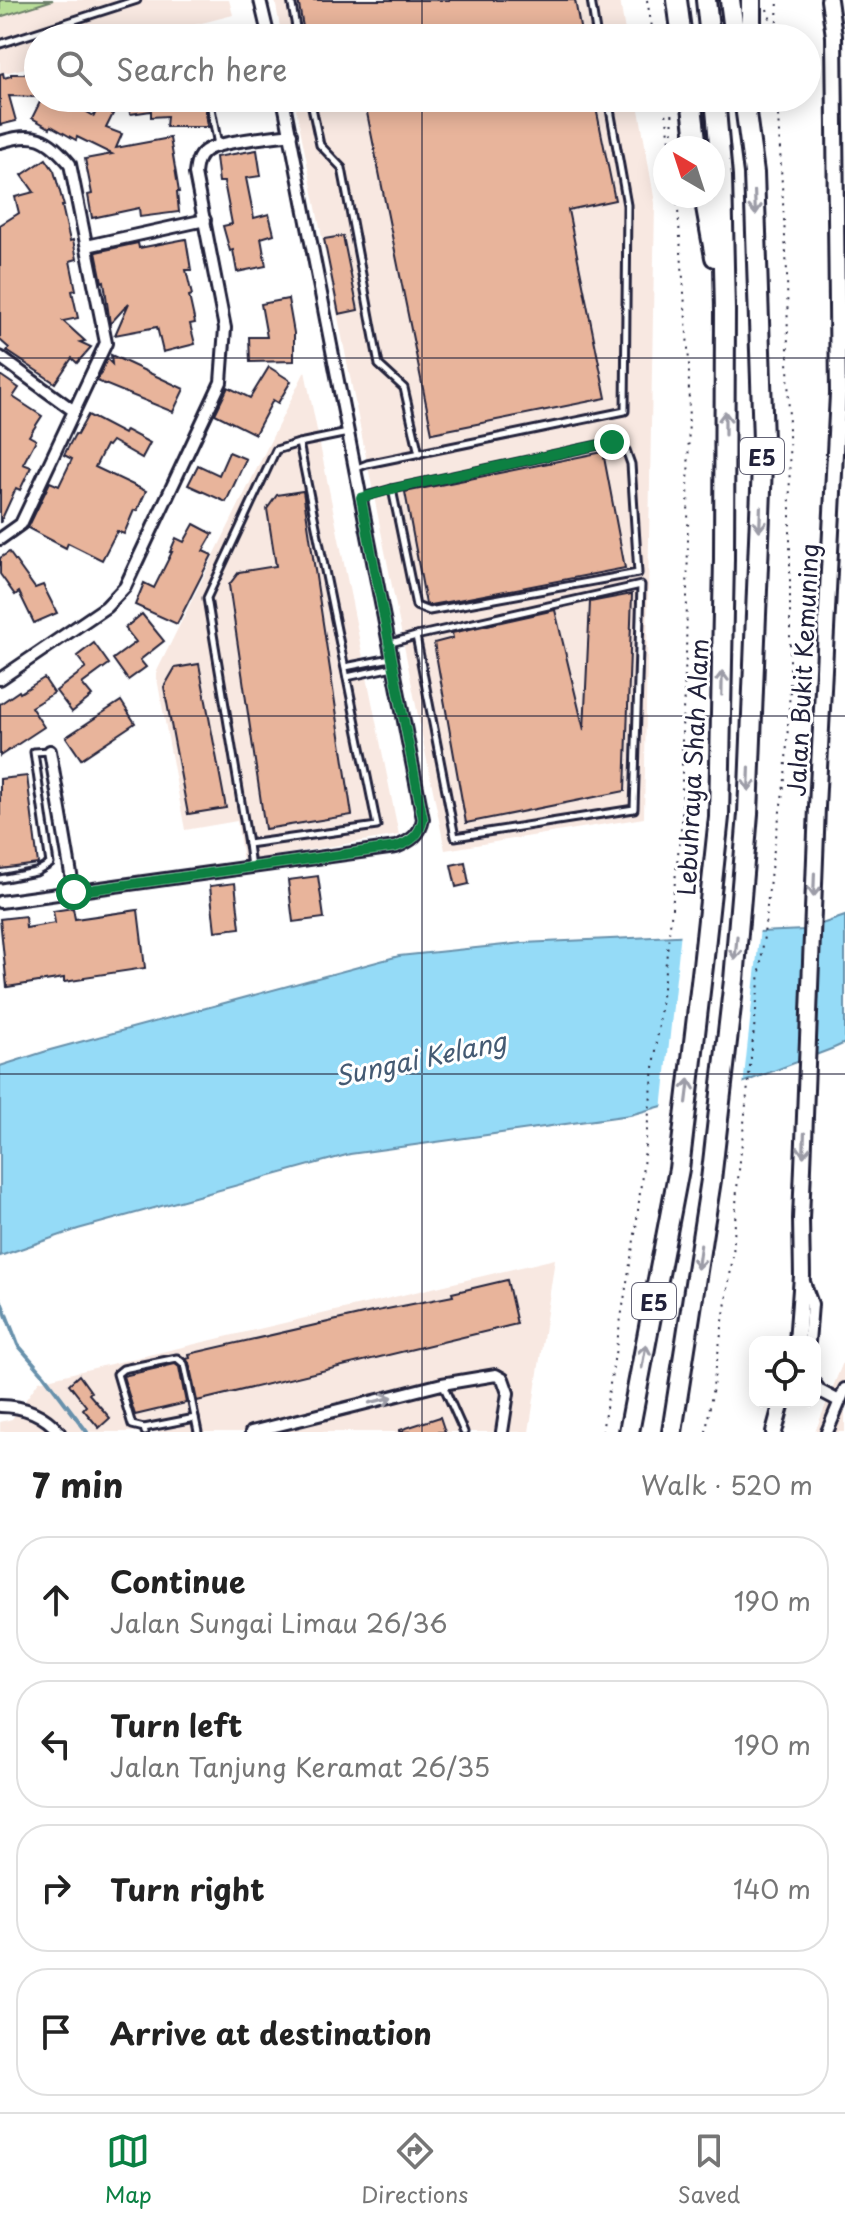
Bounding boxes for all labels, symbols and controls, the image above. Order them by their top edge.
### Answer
search box [24,24,821,112]
icon: search [52,46,96,90]
text: Search here [116,46,288,91]
north arrow [653,136,725,208]
one-way arrow [747,189,762,216]
one-way arrow [717,410,733,437]
route end [594,424,630,460]
road number: E5 [740,438,784,474]
one-way arrow [752,505,767,532]
street label: Jalan Bukit Kemuning [777,542,827,798]
street label: Lebuhraya Shah Alam [667,637,717,897]
one-way arrow [714,670,729,697]
one-way arrow [741,765,756,792]
one-way arrow [806,871,821,898]
route start [56,874,92,910]
one-way arrow [728,934,743,961]
water label: Sungai Kelang [331,1020,511,1095]
one-way arrow [681,1079,696,1105]
one-way arrow [796,1131,811,1158]
one-way arrow [691,1244,706,1269]
road number: E5 [632,1283,676,1319]
map controls [749,1336,821,1408]
button: locate [749,1336,821,1408]
one-way arrow [638,1343,653,1369]
one-way arrow [367,1391,393,1406]
text: 7 min [32,1458,123,1510]
text: Walk · 520 m [641,1465,813,1504]
text: Continue [110,1558,245,1603]
icon: ahead [34,1578,78,1622]
text: 190 m [734,1581,811,1620]
text: Jalan Sungai Limau 26/36 [110,1603,448,1642]
text: Turn left [110,1702,242,1747]
icon: left [34,1722,78,1766]
text: 190 m [734,1725,811,1764]
text: Jalan Tanjung Keramat 26/35 [110,1747,490,1786]
icon: right [34,1866,78,1910]
text: Turn right [110,1866,265,1911]
text: 140 m [733,1869,811,1908]
icon: arrive [34,2010,78,2054]
text: Arrive at destination [110,2010,432,2055]
tab: Map [105,2129,152,2210]
tab: Directions [361,2129,468,2210]
tab: Saved [678,2129,740,2210]

